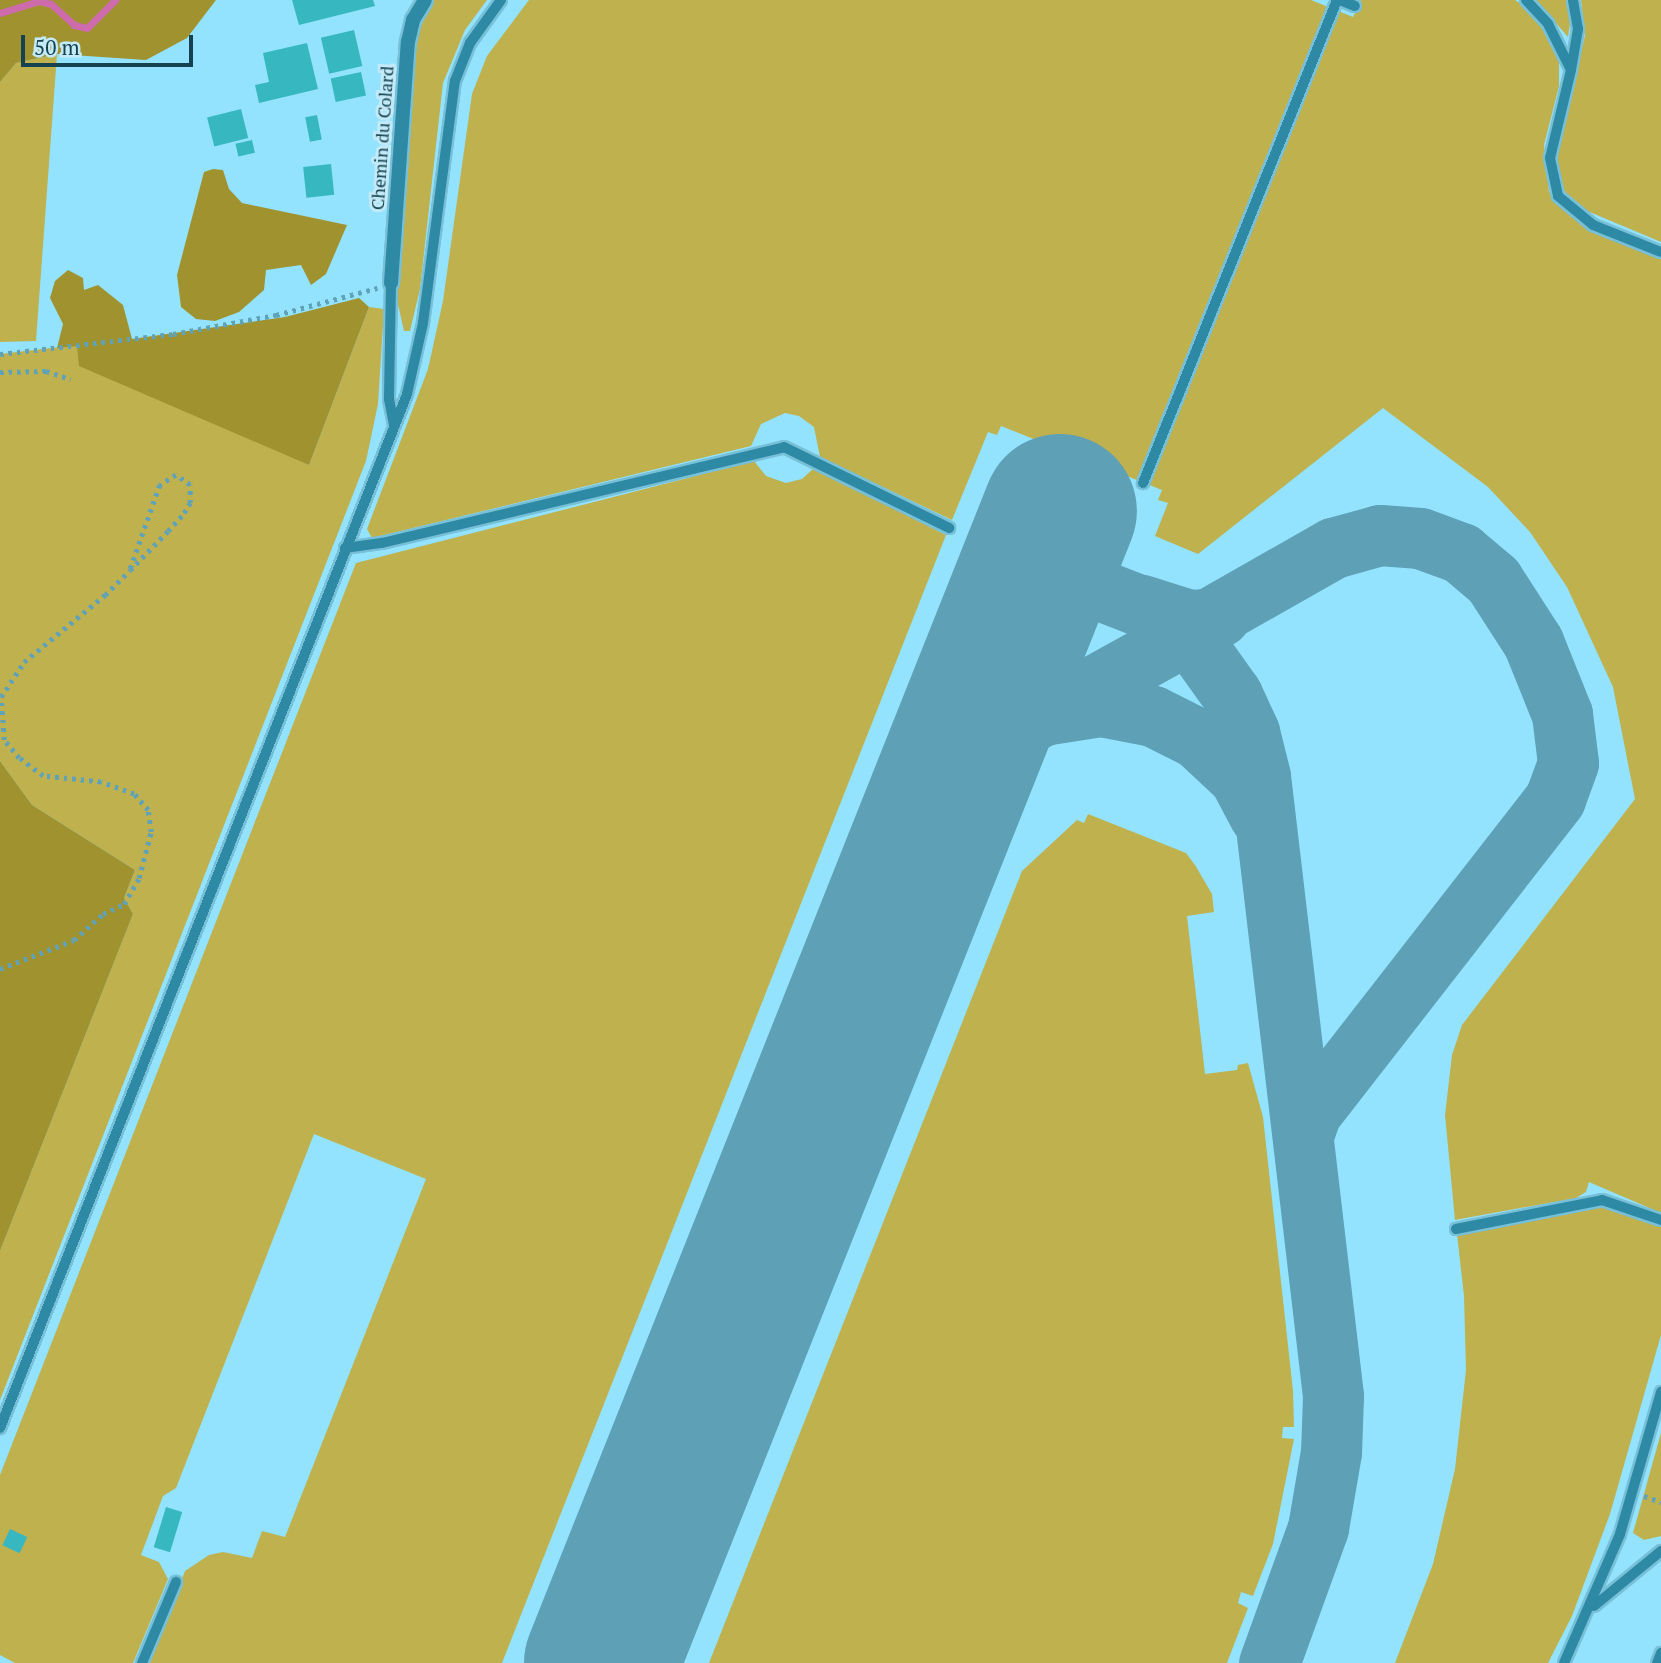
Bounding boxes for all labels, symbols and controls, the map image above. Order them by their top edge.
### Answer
scale bar [24,21,196,65]
text: 50 m [34,33,80,61]
street label: Chemin du Colard [366,65,398,211]

